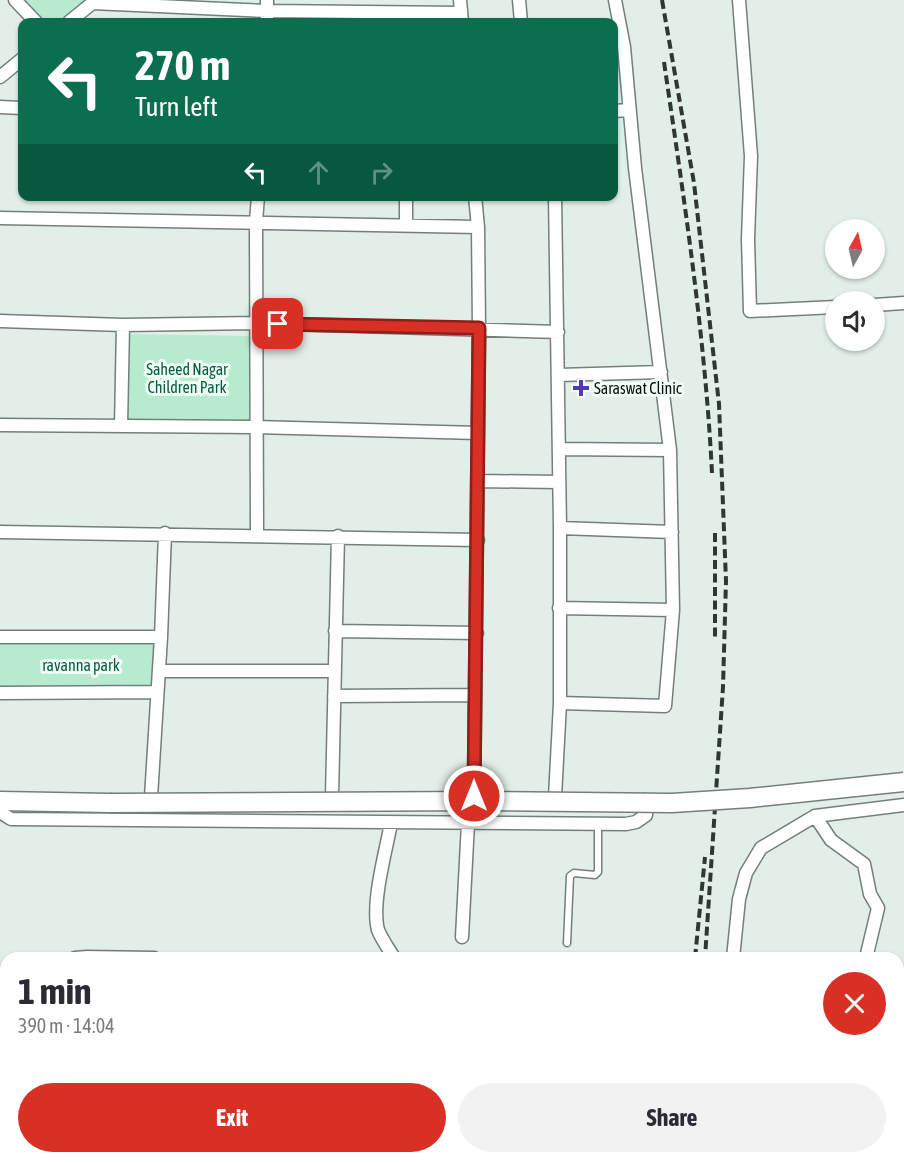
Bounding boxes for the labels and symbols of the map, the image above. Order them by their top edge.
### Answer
north arrow [825,219,885,279]
pin [252,298,303,349]
park label: Saheed Nagar Children Park [146,360,228,396]
marker: Saraswat Clinic [572,379,590,397]
place label: Saraswat Clinic [594,379,682,397]
park label: ravanna park [42,656,120,675]
position arrow [442,764,506,828]

